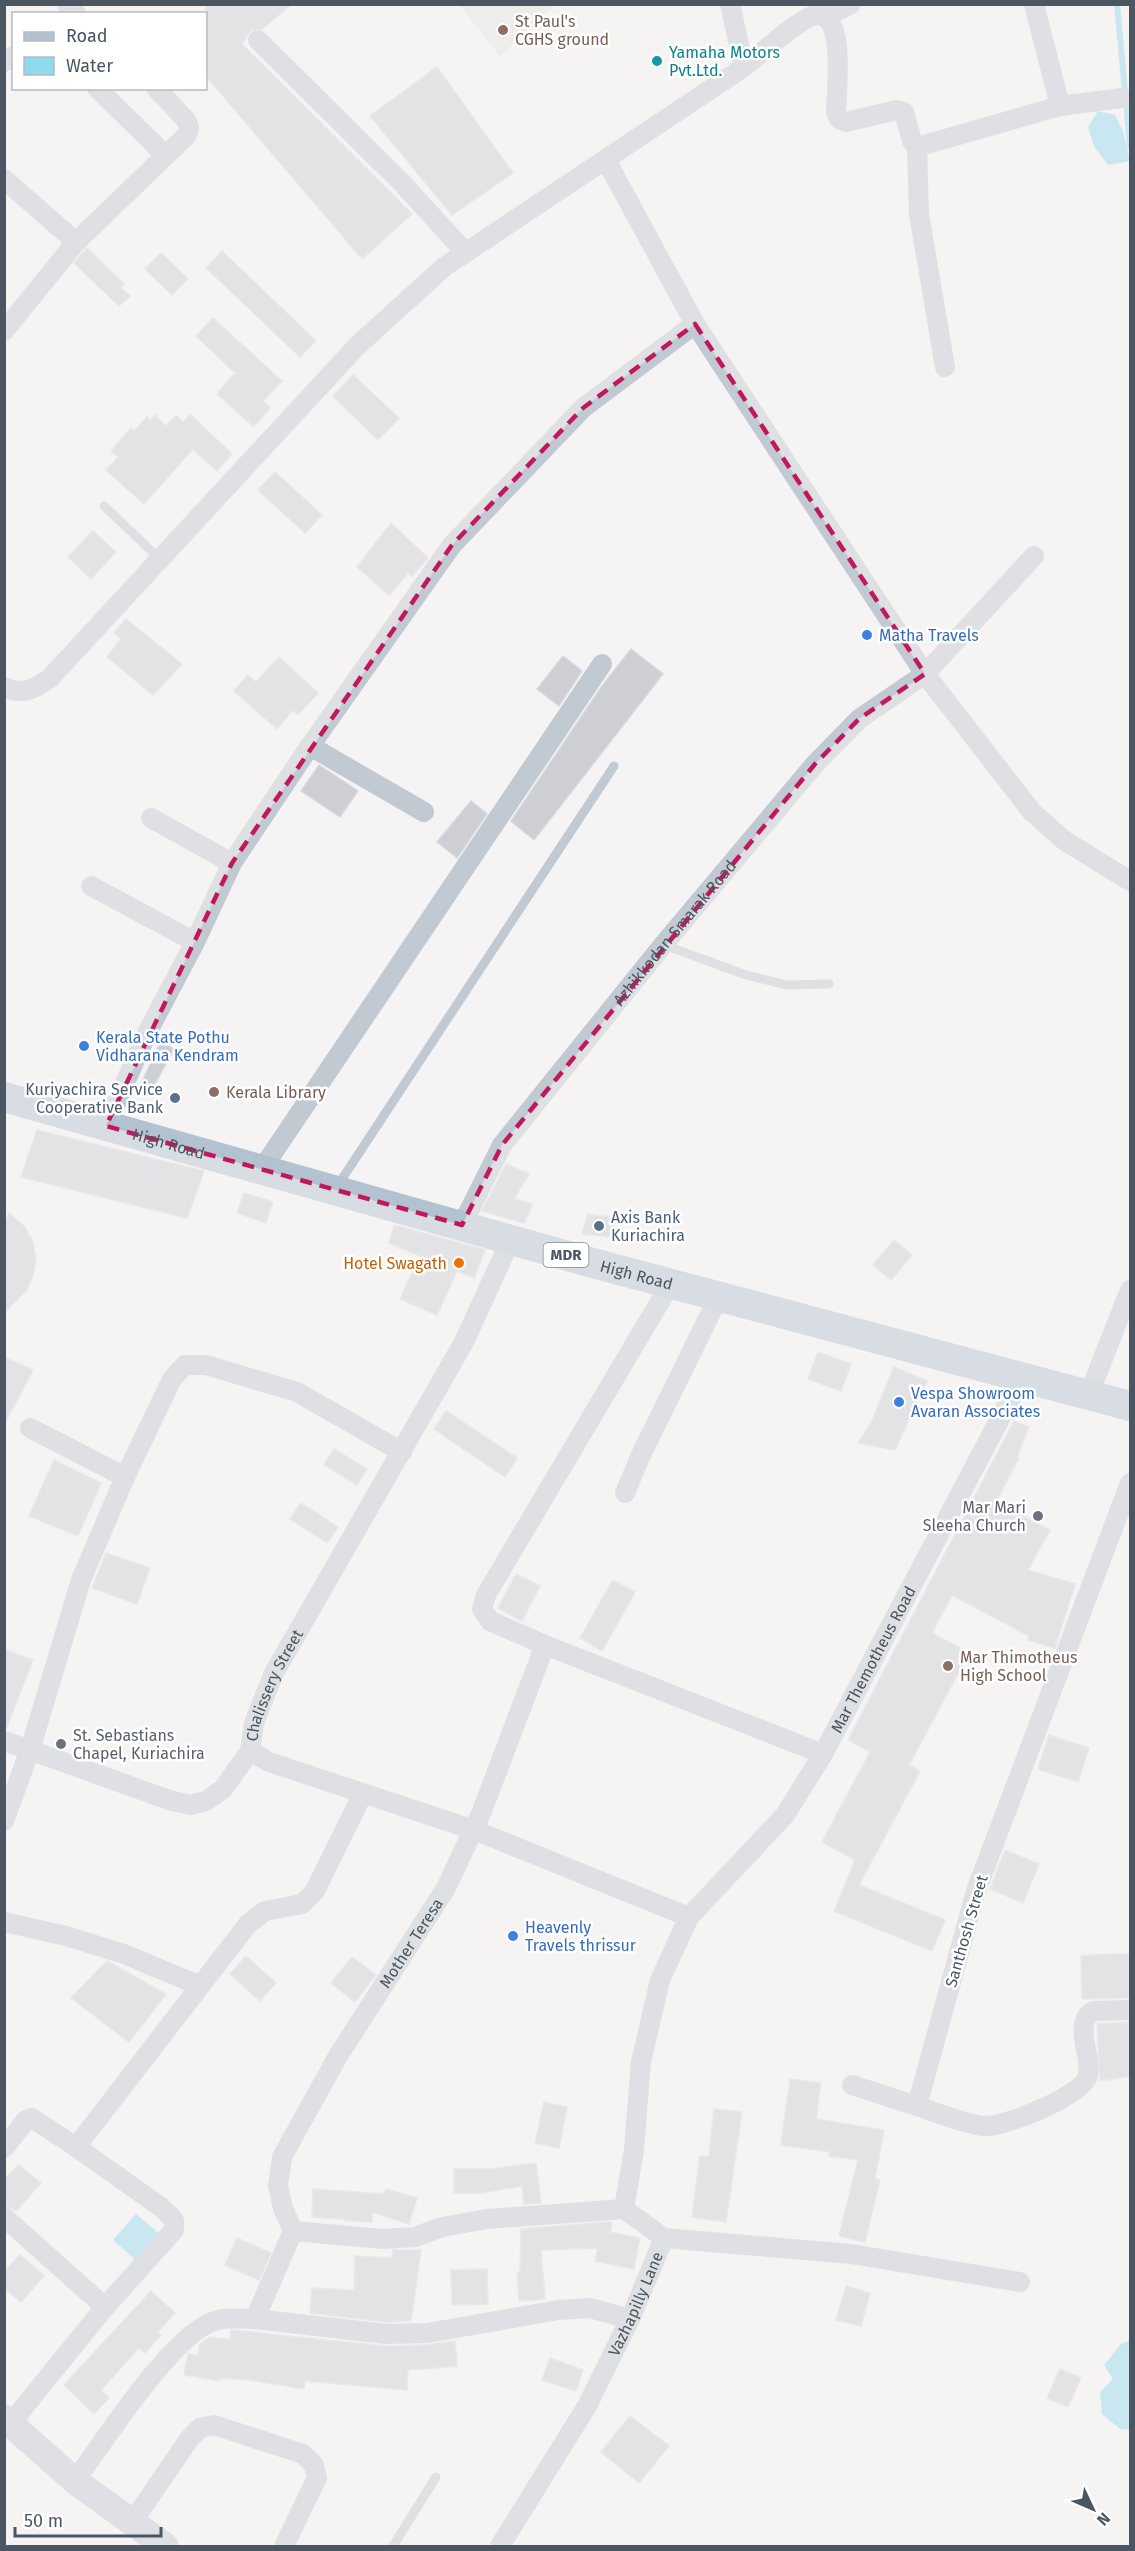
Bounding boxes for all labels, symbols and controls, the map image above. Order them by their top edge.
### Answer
legend [12,12,207,90]
place label: St Paul's CGHS ground [515,12,609,49]
marker: St Paul's CGHS ground [496,23,510,37]
text: Road [66,25,108,47]
place label: Yamaha Motors Pvt.Ltd. [669,43,780,80]
marker: Yamaha Motors Pvt.Ltd. [650,54,664,68]
text: Water [66,55,113,77]
place label: Matha Travels [879,626,979,645]
marker: Matha Travels [860,628,874,642]
street label: Azhikkodan Smarak Road [609,856,740,1009]
place label: Kerala State Pothu Vidharana Kendram [96,1028,239,1065]
marker: Kerala State Pothu Vidharana Kendram [77,1039,91,1053]
place label: Kuriyachira Service Cooperative Bank [25,1080,164,1117]
place label: Kerala Library [226,1083,326,1102]
marker: Kerala Library [207,1085,221,1099]
marker: Kuriyachira Service Cooperative Bank [168,1091,182,1105]
street label: High Road [130,1125,207,1163]
place label: Axis Bank Kuriachira [611,1208,685,1245]
marker: Axis Bank Kuriachira [592,1219,606,1233]
road number: MDR [544,1243,588,1267]
place label: Hotel Swagath [343,1254,447,1273]
marker: Hotel Swagath [452,1256,466,1270]
street label: High Road [598,1256,675,1294]
place label: Vespa Showroom Avaran Associates [911,1384,1040,1421]
marker: Vespa Showroom Avaran Associates [892,1395,906,1409]
place label: Mar Mari Sleeha Church [923,1498,1026,1535]
marker: Mar Mari Sleeha Church [1031,1509,1045,1523]
street label: Mar Themotheus Road [827,1583,920,1736]
street label: Chalissery Street [243,1626,307,1743]
place label: Mar Thimotheus High School [960,1648,1077,1685]
marker: Mar Thimotheus High School [941,1659,955,1673]
place label: St. Sebastians Chapel, Kuriachira [73,1726,205,1763]
marker: St. Sebastians Chapel, Kuriachira [54,1737,68,1751]
street label: Santhosh Street [941,1873,992,1989]
street label: Mother Teresa [375,1895,447,1991]
place label: Heavenly Travels thrissur [525,1918,637,1955]
marker: Heavenly Travels thrissur [506,1929,520,1943]
street label: Vazhapilly Lane [604,2249,667,2359]
north arrow [1063,2479,1123,2539]
scale bar [15,2500,160,2538]
text: N [1093,2509,1114,2529]
text: 50 m [24,2510,63,2532]

